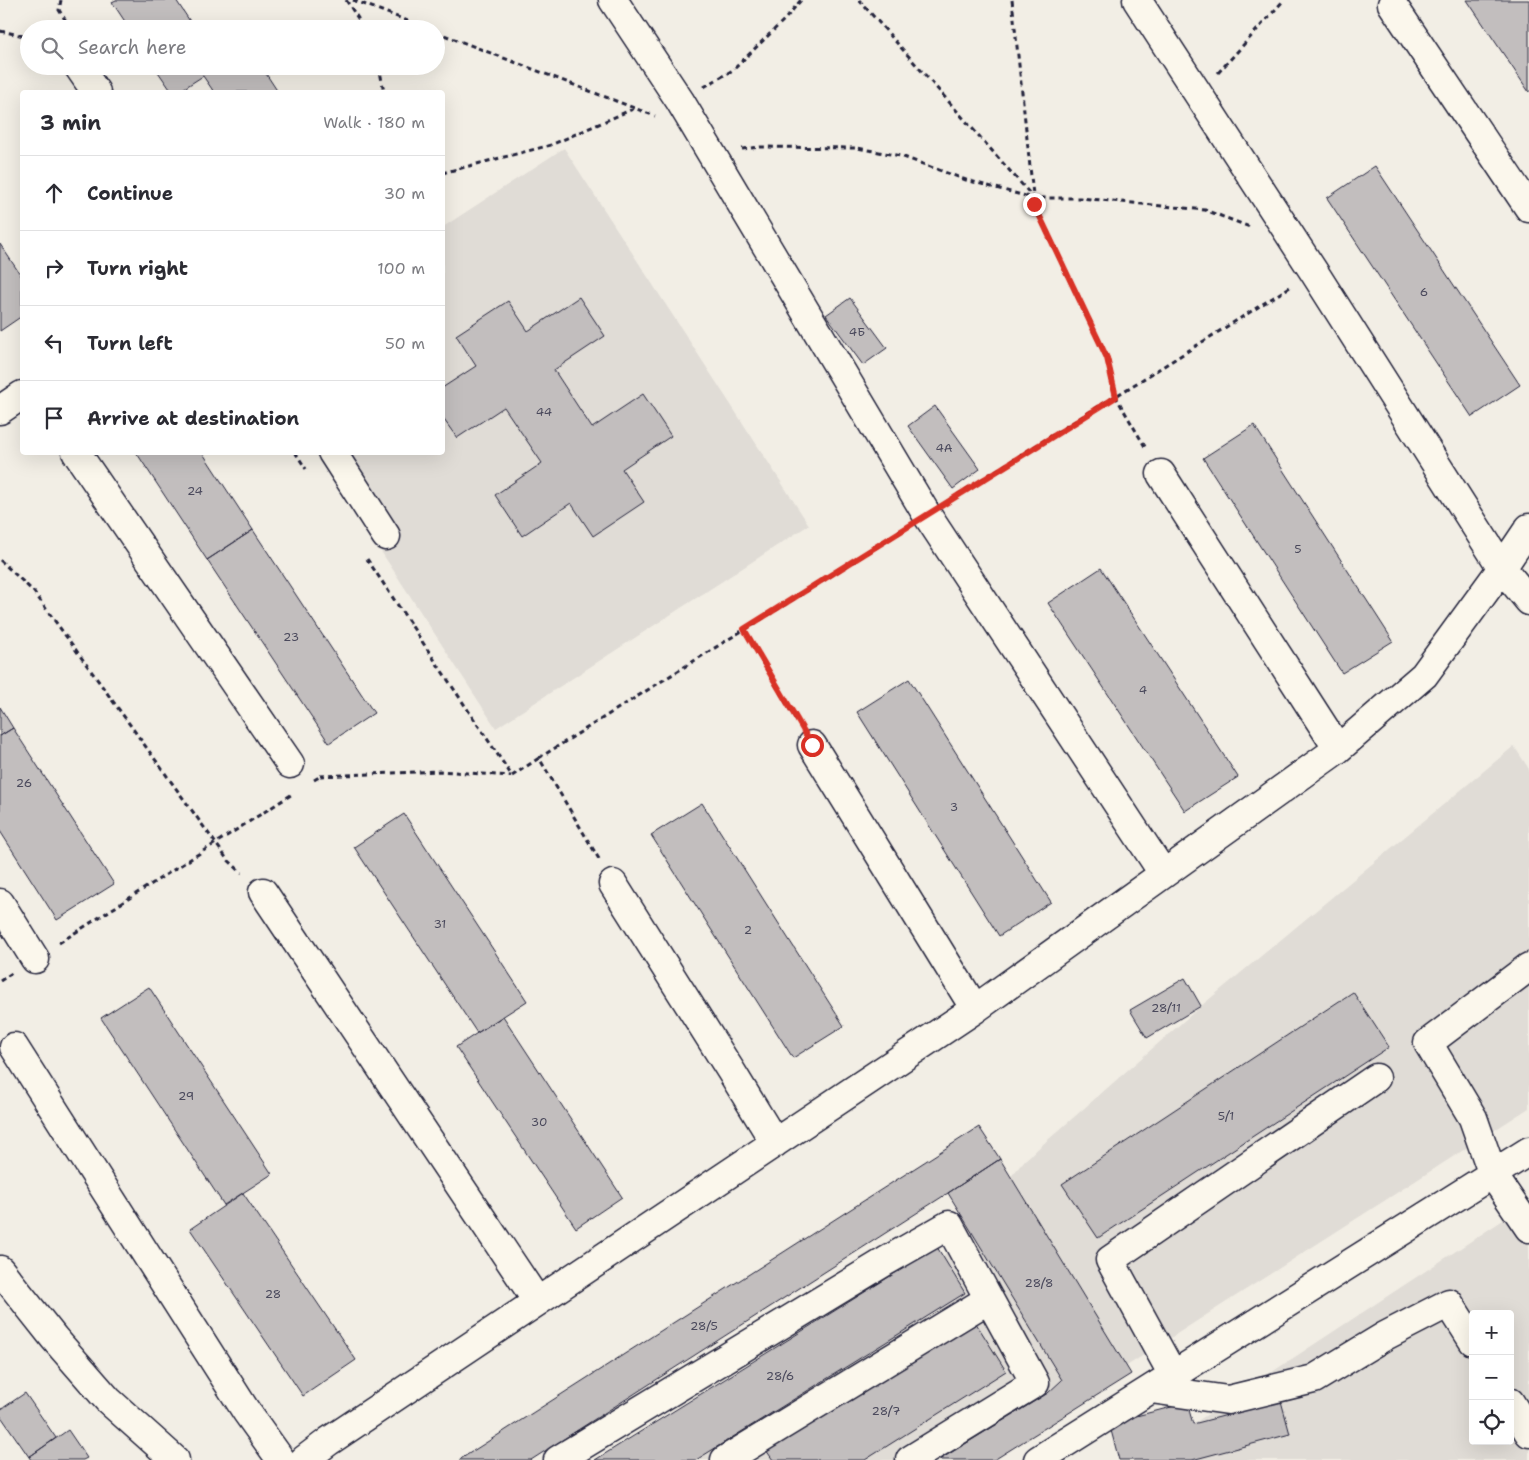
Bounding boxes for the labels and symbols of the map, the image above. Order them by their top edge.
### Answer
route end [1023,193,1046,216]
house number: 6 [1420,284,1428,300]
house number: 4Б [849,324,865,340]
house number: 44 [536,404,552,420]
house number: 4А [935,440,953,456]
house number: 24 [187,483,203,499]
house number: 5 [1294,541,1302,557]
house number: 23 [283,629,299,645]
house number: 4 [1139,682,1147,698]
route start [801,734,824,757]
house number: 26 [16,775,32,791]
house number: 3 [950,799,958,815]
house number: 31 [434,916,446,932]
house number: 2 [744,922,752,938]
house number: 28/11 [1151,1000,1181,1016]
house number: 29 [178,1088,194,1104]
house number: 5/1 [1218,1108,1234,1124]
house number: 30 [531,1114,547,1130]
house number: 28/8 [1025,1275,1053,1291]
house number: 28 [265,1286,281,1302]
house number: 28/5 [690,1318,718,1334]
house number: 28/6 [766,1368,794,1384]
house number: 28/7 [872,1403,900,1419]

